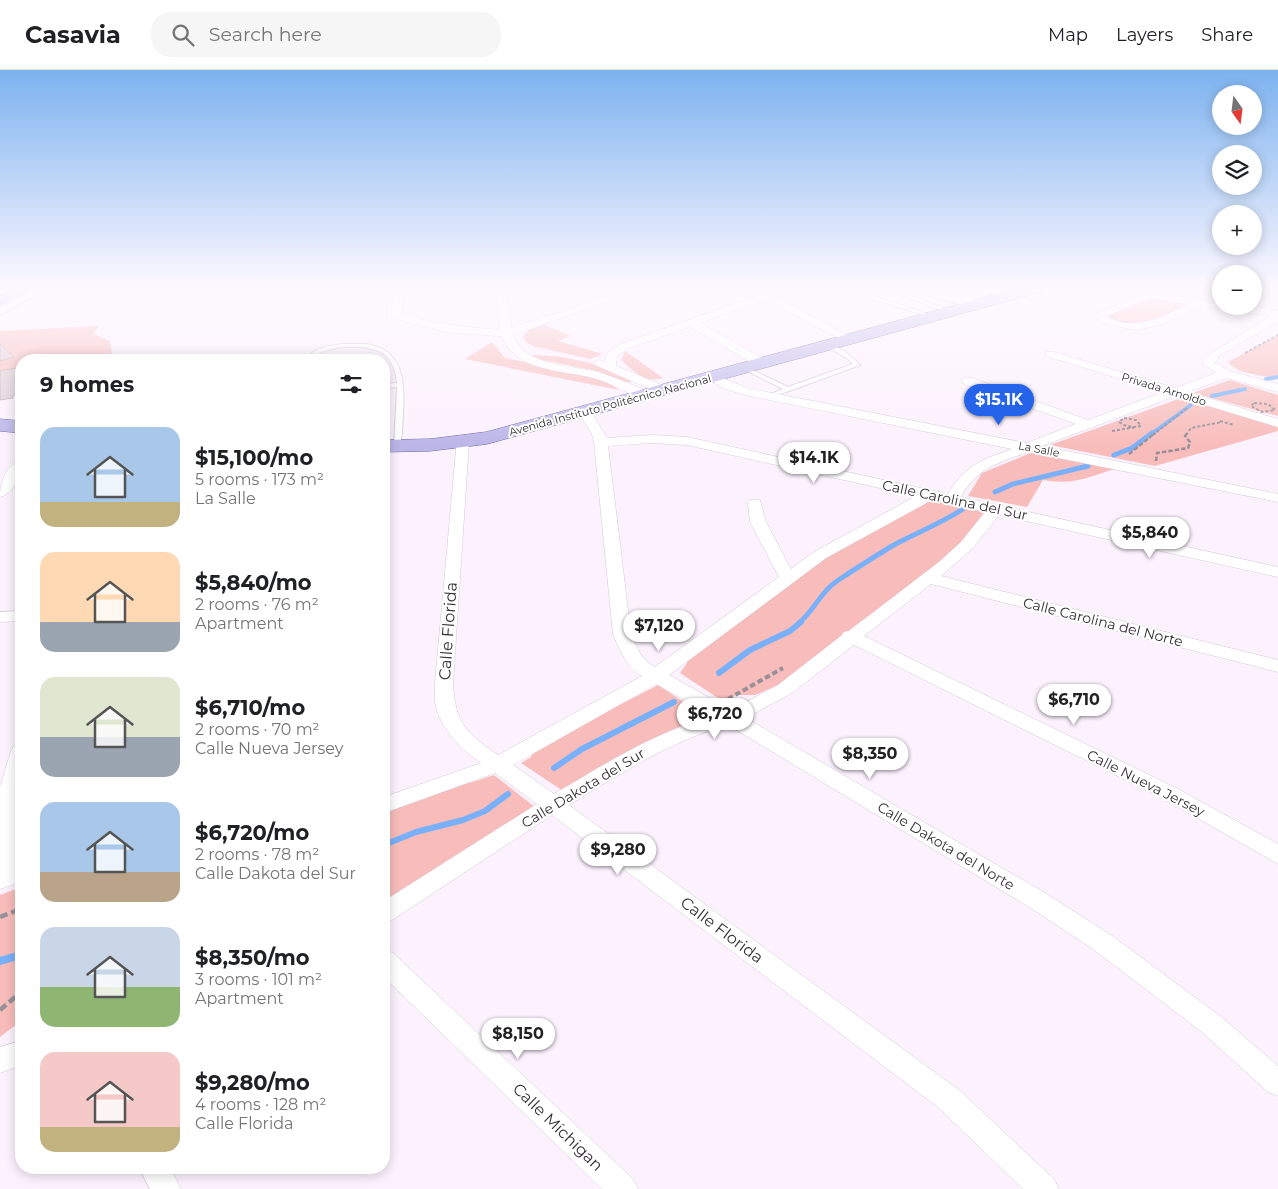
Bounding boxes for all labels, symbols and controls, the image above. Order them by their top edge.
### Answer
search box [151,12,501,57]
text: Casavia [25,20,121,49]
icon: search [169,21,197,49]
text: Search here [209,23,322,46]
text: Map [1048,24,1088,46]
text: Layers [1116,24,1173,46]
text: Share [1201,24,1253,46]
north arrow [1212,85,1262,135]
map controls [1212,85,1262,315]
button: layers [1212,145,1262,195]
button: + [1212,205,1262,255]
button: − [1212,265,1262,315]
street label: Privada Arnoldo [1120,369,1208,409]
icon: filters [337,370,365,398]
street label: Avenida Instituto Politécnico Nacional [507,371,713,439]
text: 9 homes [40,372,134,397]
pin: $15.1K [958,384,1040,426]
text: $15.1K [975,390,1023,409]
street label: La Salle [1017,438,1061,460]
pin: $14.1K [773,442,855,484]
text: $15,100/mo [195,445,313,470]
icon: home [80,447,140,507]
text: $14.1K [789,448,839,467]
text: 5 rooms · 173 m² [195,470,324,489]
street label: Calle Carolina del Sur [881,476,1030,524]
text: La Salle [195,489,256,508]
pin: $5,840 [1109,516,1191,559]
text: $5,840 [1122,523,1178,542]
text: $5,840/mo [195,570,312,595]
icon: home [80,572,140,632]
street label: Calle Florida [435,581,461,681]
street label: Calle Carolina del Norte [1021,593,1185,651]
text: 2 rooms · 76 m² [195,595,319,614]
pin: $7,120 [618,610,700,652]
text: Apartment [195,614,284,633]
text: $7,120 [634,616,684,635]
pin: $6,710 [1033,684,1115,726]
text: $6,710 [1048,690,1100,709]
text: $6,710/mo [195,695,305,720]
icon: home [80,697,140,757]
pin: $6,720 [674,698,756,740]
text: $6,720 [688,704,742,723]
text: 2 rooms · 70 m² [195,720,320,739]
pin: $8,350 [829,738,911,780]
text: Calle Nueva Jersey [195,739,343,758]
street label: Calle Dakota del Sur [518,744,648,832]
text: $8,350 [843,744,897,763]
street label: Calle Nueva Jersey [1084,745,1208,821]
street label: Calle Dakota del Norte [874,798,1018,894]
text: $6,720/mo [195,820,309,845]
icon: home [80,822,140,882]
pin: $9,280 [577,834,659,876]
text: $9,280 [590,840,646,859]
text: 2 rooms · 78 m² [195,845,319,864]
text: Calle Dakota del Sur [195,864,356,883]
street label: Calle Florida [677,893,767,967]
text: $8,350/mo [195,945,310,970]
icon: home [80,947,140,1007]
text: 3 rooms · 101 m² [195,970,322,989]
text: Apartment [195,989,284,1008]
pin: $8,150 [477,1018,559,1060]
text: $8,150 [492,1024,544,1043]
text: $9,280/mo [195,1070,310,1095]
icon: home [80,1072,140,1132]
street label: Calle Míchigan [509,1079,607,1175]
text: 4 rooms · 128 m² [195,1095,326,1114]
text: Calle Florida [195,1114,293,1133]

